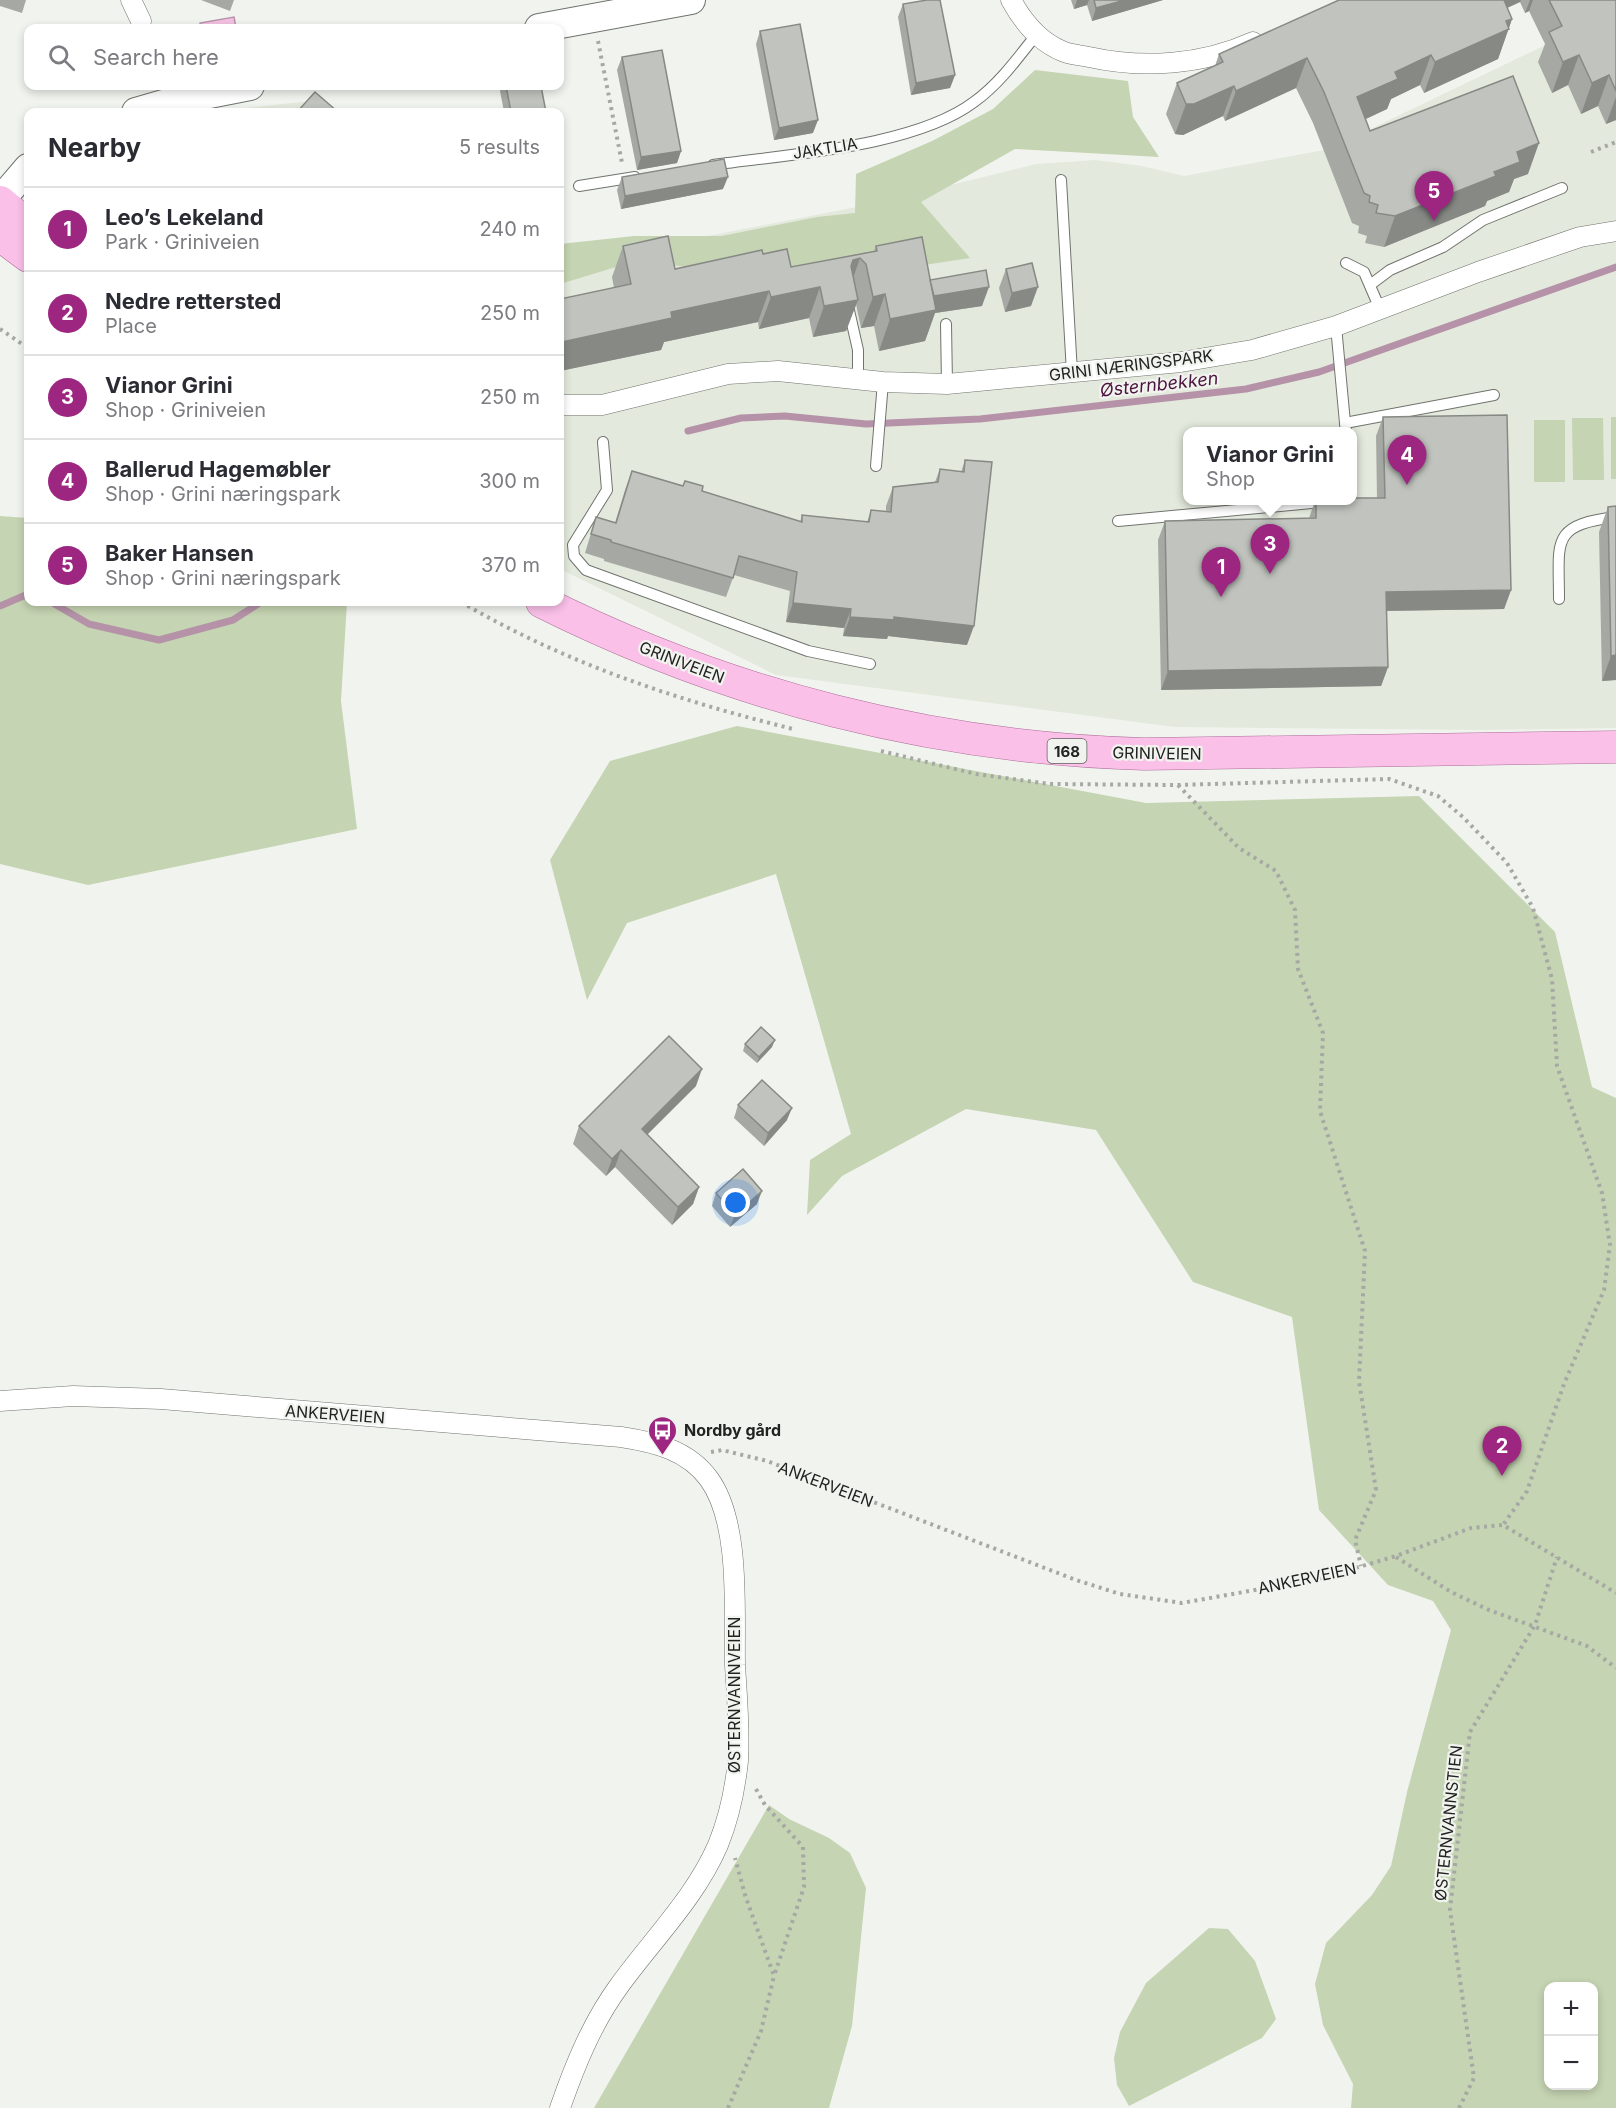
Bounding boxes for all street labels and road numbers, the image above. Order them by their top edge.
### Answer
street label: JAKTLIA [791,133,859,163]
street label: GRINI NÆRINGSPARK [1048,345,1215,385]
street label: GRINIVEIEN [637,637,727,687]
road number: 168 [1048,739,1086,763]
street label: GRINIVEIEN [1112,742,1202,764]
street label: ANKERVEIEN [284,1401,386,1427]
street label: ANKERVEIEN [776,1457,876,1511]
street label: ANKERVEIEN [1256,1558,1358,1598]
street label: ØSTERNVANNVEIEN [724,1617,744,1773]
street label: ØSTERNVANNSTIEN [1430,1744,1466,1902]

